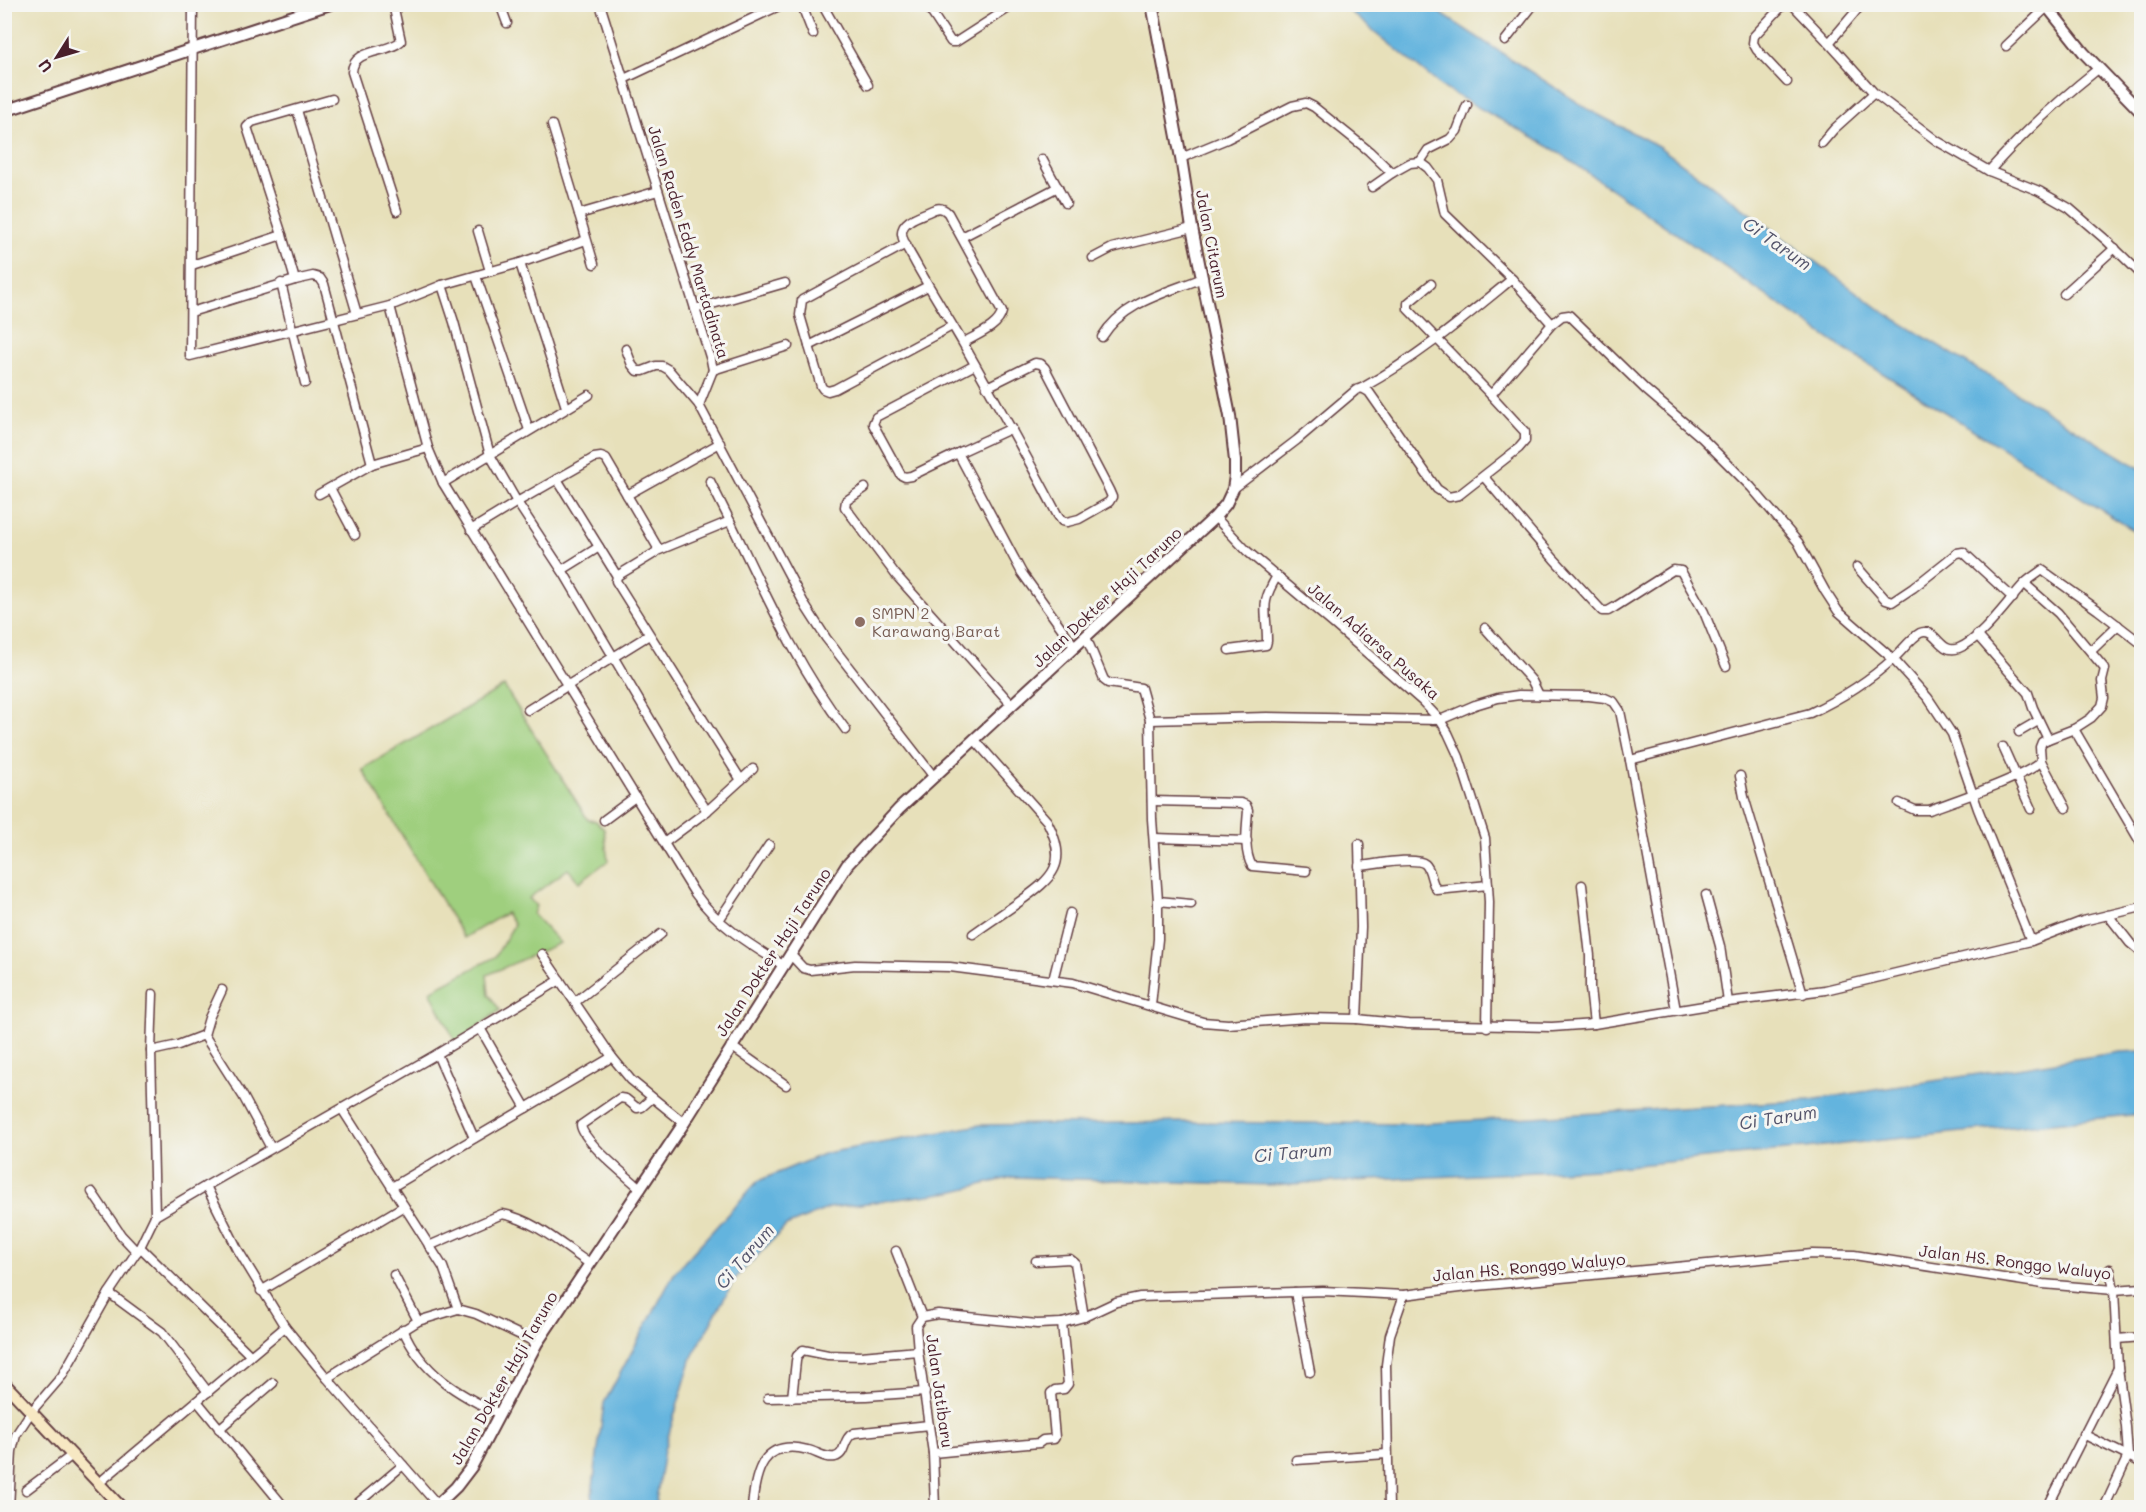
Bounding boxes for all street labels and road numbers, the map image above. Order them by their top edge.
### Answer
street label: Jalan Raden Eddy Martadinata [644,123,735,361]
street label: Jalan Citarum [1192,188,1233,300]
street label: Jalan Dokter Haji Taruno [1028,522,1186,671]
street label: Jalan Adiarsa Pusaka [1304,577,1445,704]
street label: Jalan Dokter Haji Taruno [710,864,835,1040]
street label: Jalan HS. Ronggo Waluyo [1918,1239,2112,1284]
street label: Jalan HS. Ronggo Waluyo [1432,1248,1626,1285]
street label: Jalan Dokter Haji Taruno [445,1287,562,1468]
street label: Jalan Jatibaru [922,1333,959,1449]

